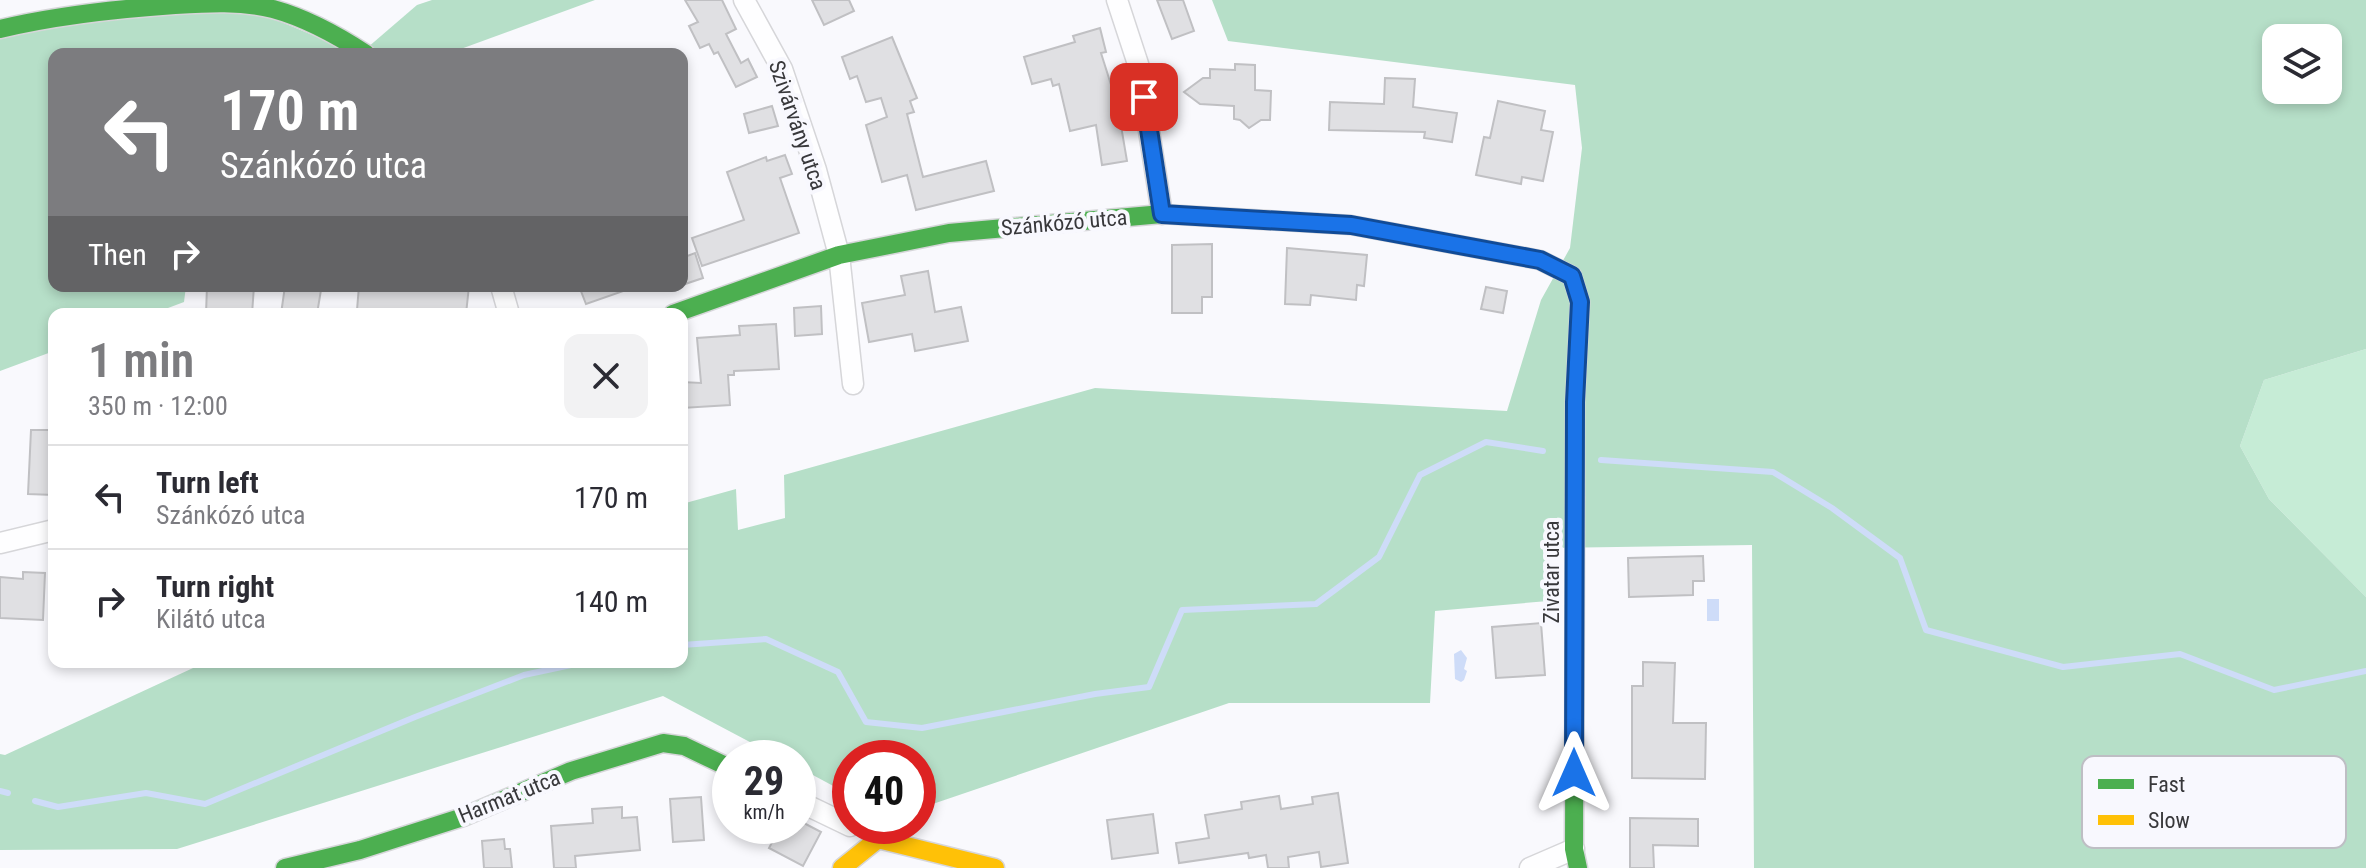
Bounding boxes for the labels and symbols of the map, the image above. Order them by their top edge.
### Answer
street label: Szivárvány utca [764,57,831,193]
pin [1110,63,1178,131]
street label: Szánkózó utca [1000,205,1128,240]
street label: Zivatar utca [1539,521,1564,624]
position arrow [1532,731,1616,815]
speed limit sign: 40 [832,740,936,844]
legend [2082,756,2346,848]
street label: Harmat utca [455,765,564,828]
text: Fast [2148,772,2185,797]
text: Slow [2148,808,2190,833]

